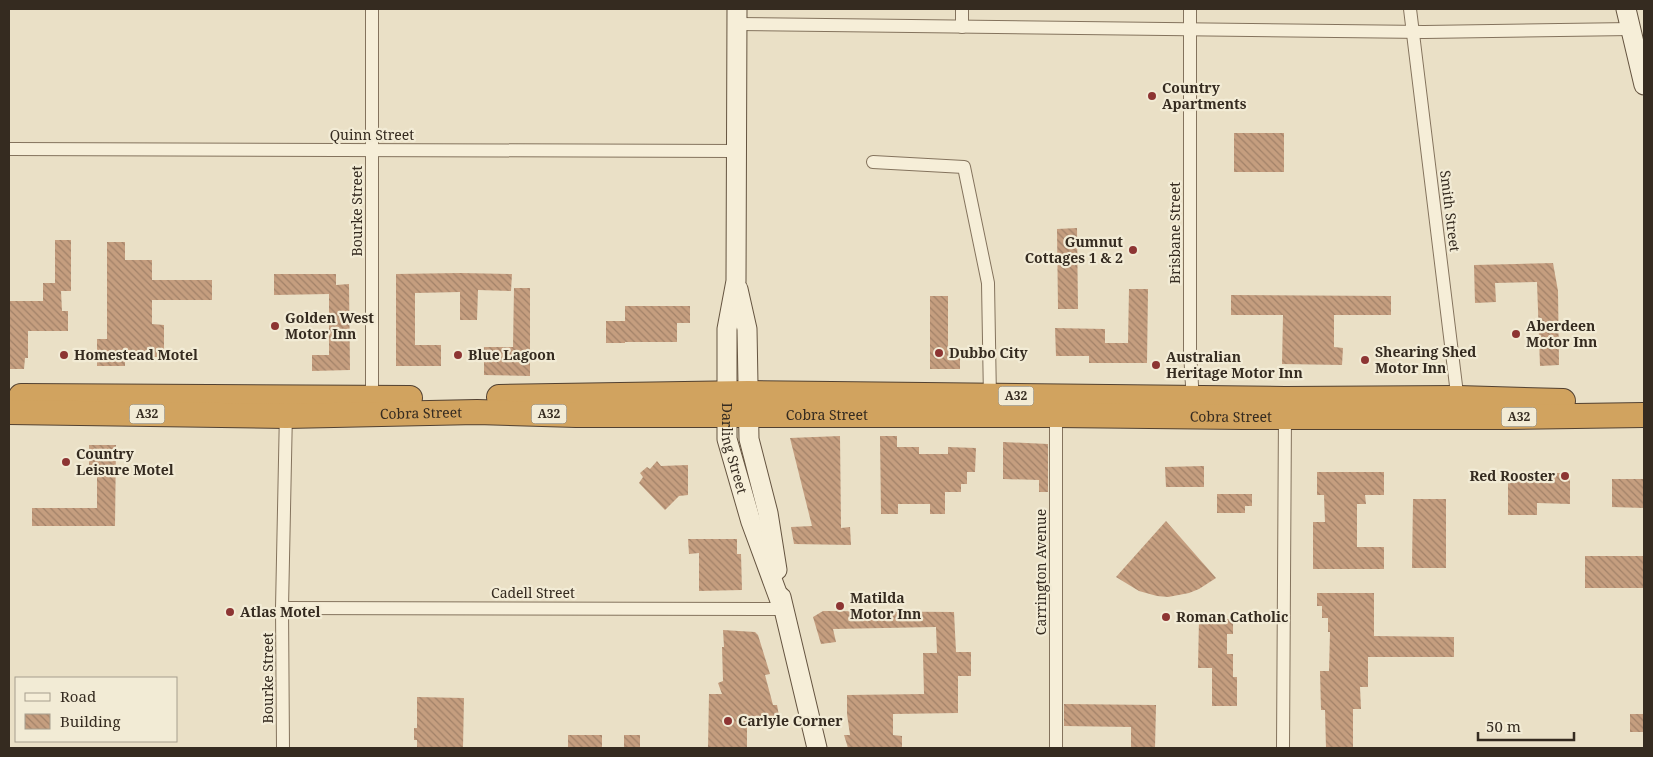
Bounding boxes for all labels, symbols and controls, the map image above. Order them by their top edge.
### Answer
place label: Country Apartments [1162,78,1247,113]
marker: Country Apartments [1146,90,1158,102]
street label: Quinn Street [330,125,414,144]
street label: Bourke Street [347,166,366,256]
street label: Smith Street [1436,169,1465,253]
street label: Brisbane Street [1165,182,1184,284]
place label: Gumnut Cottages 1 & 2 [1025,232,1123,267]
marker: Gumnut Cottages 1 & 2 [1127,244,1139,256]
place label: Golden West Motor Inn [285,308,374,343]
place label: Aberdeen Motor Inn [1526,316,1597,351]
marker: Golden West Motor Inn [269,320,281,332]
marker: Aberdeen Motor Inn [1510,328,1522,340]
place label: Shearing Shed Motor Inn [1375,342,1476,377]
place label: Dubbo City [949,343,1028,362]
place label: Homestead Motel [74,345,198,364]
place label: Blue Lagoon [468,345,555,364]
marker: Dubbo City [933,347,945,359]
place label: Australian Heritage Motor Inn [1166,347,1303,382]
marker: Homestead Motel [58,349,70,361]
marker: Blue Lagoon [452,349,464,361]
marker: Shearing Shed Motor Inn [1359,354,1371,366]
marker: Australian Heritage Motor Inn [1150,359,1162,371]
road number: A32 [998,386,1034,406]
street label: Cobra Street [380,402,462,423]
street label: Darling Street [718,403,752,496]
road number: A32 [130,404,164,424]
road number: A32 [532,404,566,424]
street label: Cobra Street [786,405,868,424]
street label: Cobra Street [1190,406,1272,426]
road number: A32 [1502,408,1536,427]
place label: Country Leisure Motel [76,444,174,479]
marker: Country Leisure Motel [60,456,72,468]
place label: Red Rooster [1469,466,1556,485]
marker: Red Rooster [1559,470,1571,482]
street label: Carrington Avenue [1031,509,1050,635]
street label: Cadell Street [491,583,575,602]
place label: Matilda Motor Inn [850,588,921,623]
marker: Matilda Motor Inn [834,600,846,612]
place label: Atlas Motel [240,602,321,621]
marker: Atlas Motel [224,606,236,618]
place label: Roman Catholic [1176,607,1288,626]
marker: Roman Catholic [1160,611,1172,623]
street label: Bourke Street [258,633,277,723]
legend [15,677,178,742]
text: Road [60,686,96,706]
scale bar [1478,710,1574,742]
text: Building [60,711,121,731]
place label: Carlyle Corner [738,711,843,730]
marker: Carlyle Corner [722,715,734,727]
text: 50 m [1486,716,1521,736]

